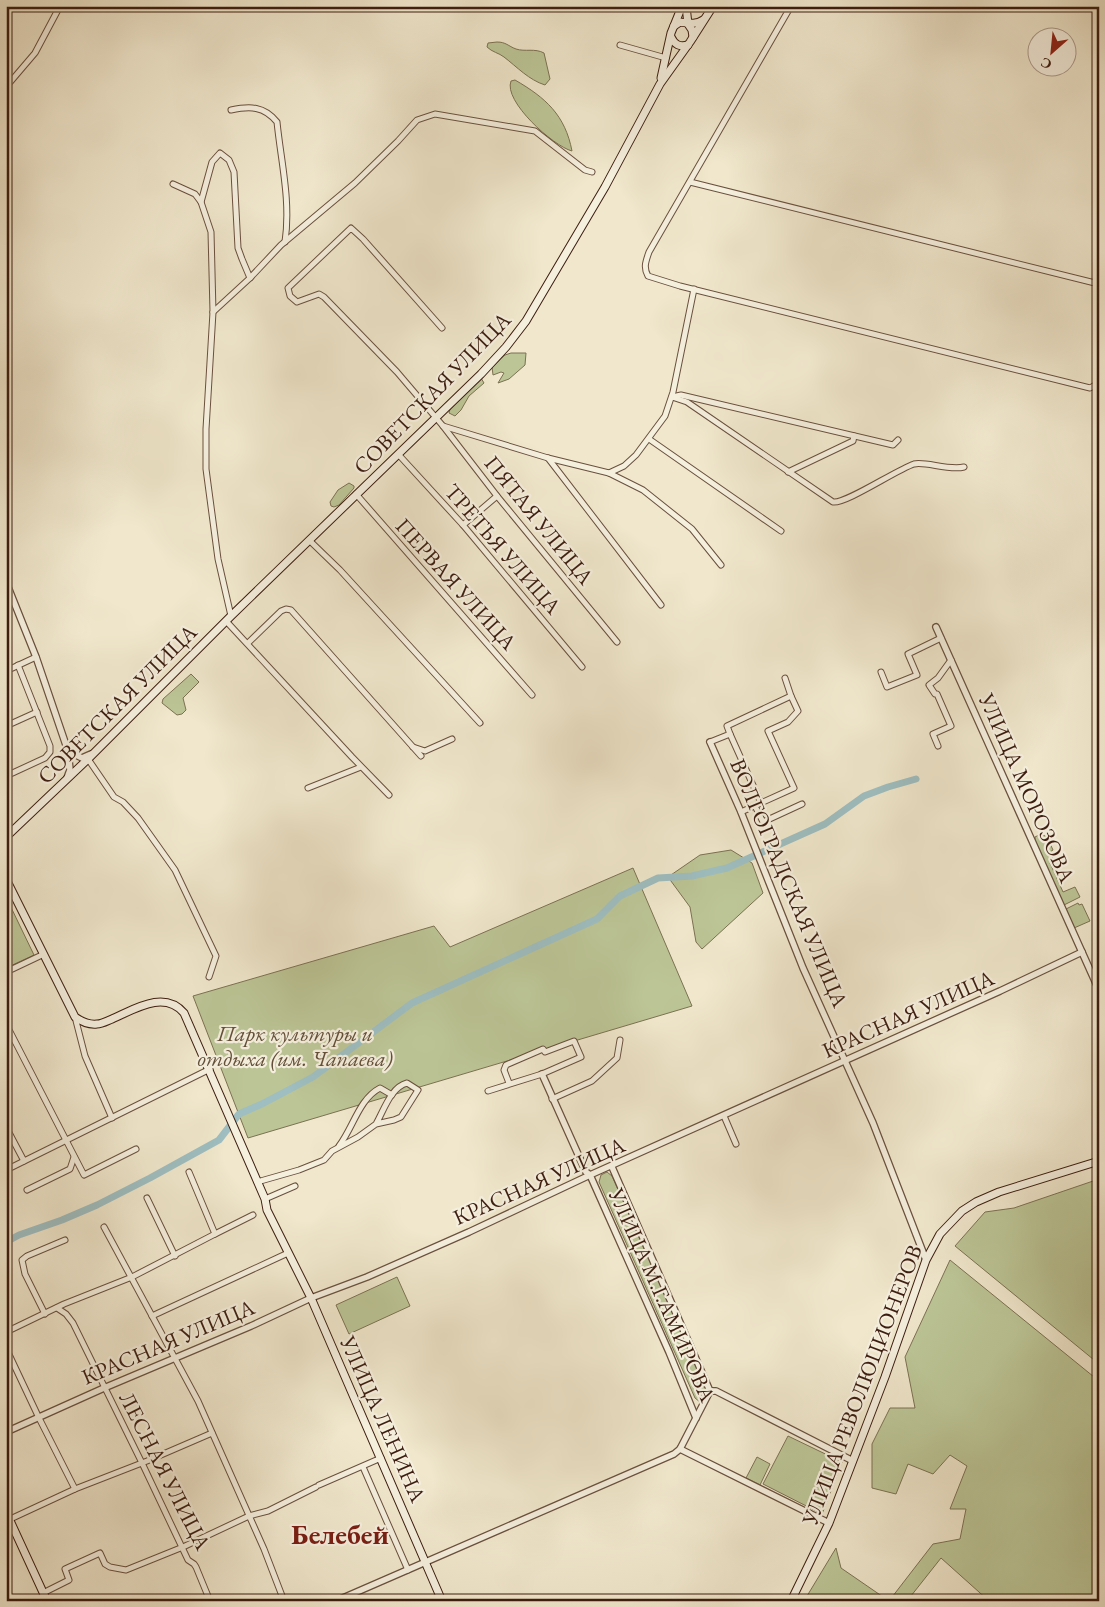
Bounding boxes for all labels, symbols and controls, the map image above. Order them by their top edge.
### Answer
north arrow [1028,28,1078,78]
text: С [1038,53,1055,74]
street label: СОВЕТСКАЯ УЛИЦА [347,305,518,480]
street label: ПЯТАЯ УЛИЦА [478,449,601,591]
street label: ТРЕТЬЯ УЛИЦА [438,478,568,621]
street label: ПЕРВАЯ УЛИЦА [389,512,524,657]
street label: СОВЕТСКАЯ УЛИЦА [31,617,204,790]
street label: УЛИЦА МОРОЗОВА [972,688,1082,888]
street label: ВОЛГОГРАДСКАЯ УЛИЦА [723,754,855,1012]
street label: КРАСНАЯ УЛИЦА [818,963,999,1065]
park label: Парк культуры и отдыха (им. Чапаева) [197,1019,393,1073]
street label: КРАСНАЯ УЛИЦА [449,1130,630,1232]
street label: УЛИЦА М.Г.АМИРОВА [601,1183,723,1407]
street label: УЛИЦА РЕВОЛЮЦИОНЕРОВ [795,1241,929,1530]
street label: КРАСНАЯ УЛИЦА [77,1292,260,1392]
street label: УЛИЦА ЛЕНИНА [333,1330,433,1507]
street label: ЛЕСНАЯ УЛИЦА [113,1387,218,1556]
district label: Белебей [291,1516,389,1552]

